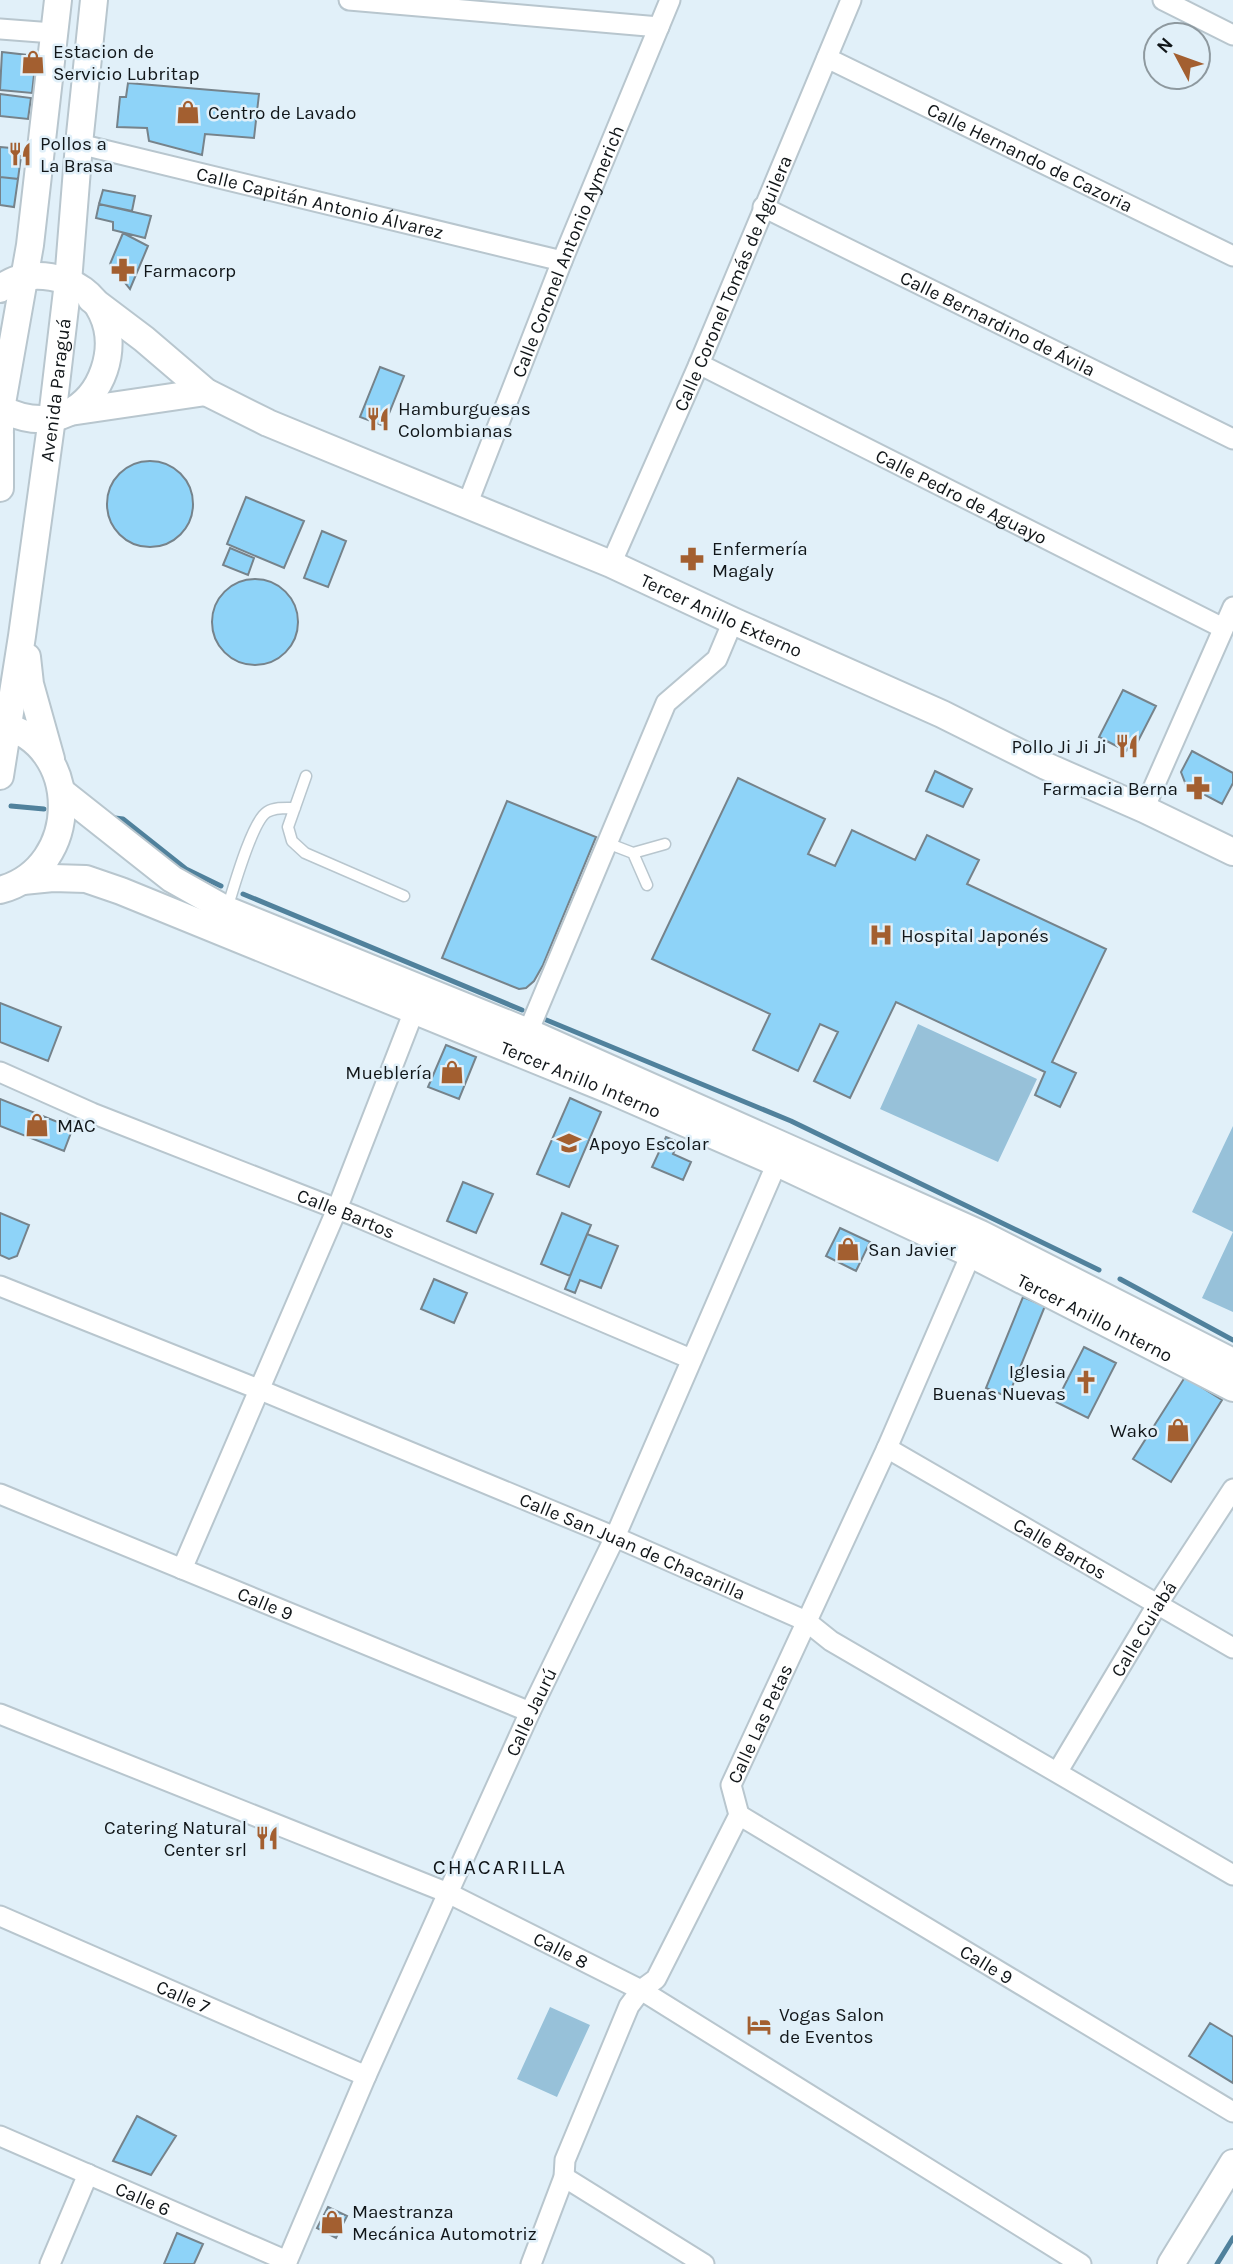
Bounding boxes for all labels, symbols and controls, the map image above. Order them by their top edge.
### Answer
north arrow [1142,21,1212,91]
text: N [1152,33,1178,58]
place label: Estacion de Servicio Lubritap [53,41,200,85]
shop icon: Estacion de Servicio Lubritap [19,48,47,76]
shop icon: Centro de Lavado [174,98,202,126]
street label: Calle Hernando de Cazoria [923,99,1136,217]
place label: Centro de Lavado [208,102,356,124]
street label: Calle Coronel Antonio Aymerich [508,122,629,381]
place label: Pollos a La Brasa [40,133,113,177]
restaurant icon: Pollos a La Brasa [6,140,34,168]
street label: Calle Coronel Tomás de Aguilera [670,152,797,415]
street label: Calle Capitán Antonio Álvarez [194,163,446,244]
pharmacy icon: Farmacorp [109,256,137,284]
place label: Farmacorp [143,260,236,282]
street label: Calle Bernardino de Ávila [896,266,1099,381]
street label: Avenida Paraguá [36,317,76,463]
place label: Hamburguesas Colombianas [398,398,531,442]
restaurant icon: Hamburguesas Colombianas [364,405,392,433]
street label: Calle Pedro de Aguayo [872,445,1050,549]
place label: Enfermería Magaly [712,538,808,582]
pharmacy icon: Enfermería Magaly [678,545,706,573]
street label: Tercer Anillo Externo [637,569,805,662]
restaurant icon: Pollo Ji Ji Ji [1113,732,1141,760]
place label: Pollo Ji Ji Ji [1012,736,1107,758]
pharmacy icon: Farmacia Berna [1184,774,1212,802]
place label: Farmacia Berna [1042,778,1178,800]
hospital icon: Hospital Japonés [867,921,895,949]
place label: Hospital Japonés [901,925,1049,947]
street label: Tercer Anillo Interno [497,1037,664,1123]
shop icon: Mueblería [438,1058,466,1086]
place label: Mueblería [345,1062,432,1084]
shop icon: MAC [23,1111,51,1139]
place label: MAC [57,1115,96,1137]
school or university icon: Apoyo Escolar [555,1129,583,1157]
place label: Apoyo Escolar [589,1133,709,1155]
street label: Calle Bartos [294,1184,398,1244]
shop icon: San Javier [834,1235,862,1263]
place label: San Javier [868,1239,956,1261]
street label: Tercer Anillo Interno [1013,1269,1176,1367]
place label: Iglesia Buenas Nuevas [932,1361,1066,1405]
church icon: Iglesia Buenas Nuevas [1072,1368,1100,1396]
shop icon: Wako [1164,1416,1192,1444]
place label: Wako [1110,1420,1158,1442]
street label: Calle San Juan de Chacarilla [516,1489,749,1605]
street label: Calle Bartos [1009,1513,1110,1584]
street label: Calle Cuiabá [1107,1577,1182,1681]
street label: Calle 9 [234,1583,296,1625]
street label: Calle Las Petas [723,1661,797,1787]
street label: Calle Jaurú [501,1664,562,1760]
place label: Catering Natural Center srl [104,1817,247,1861]
restaurant icon: Catering Natural Center srl [253,1824,281,1852]
district label: CHACARILLA [433,1855,567,1879]
street label: Calle 8 [529,1928,592,1974]
street label: Calle 9 [956,1940,1017,1989]
street label: Calle 7 [153,1976,213,2018]
place label: Vogas Salon de Eventos [779,2004,884,2048]
hotel icon: Vogas Salon de Eventos [745,2011,773,2039]
street label: Calle 6 [112,2178,174,2221]
place label: Maestranza Mecánica Automotriz [352,2201,537,2245]
shop icon: Maestranza Mecánica Automotriz [318,2208,346,2236]

